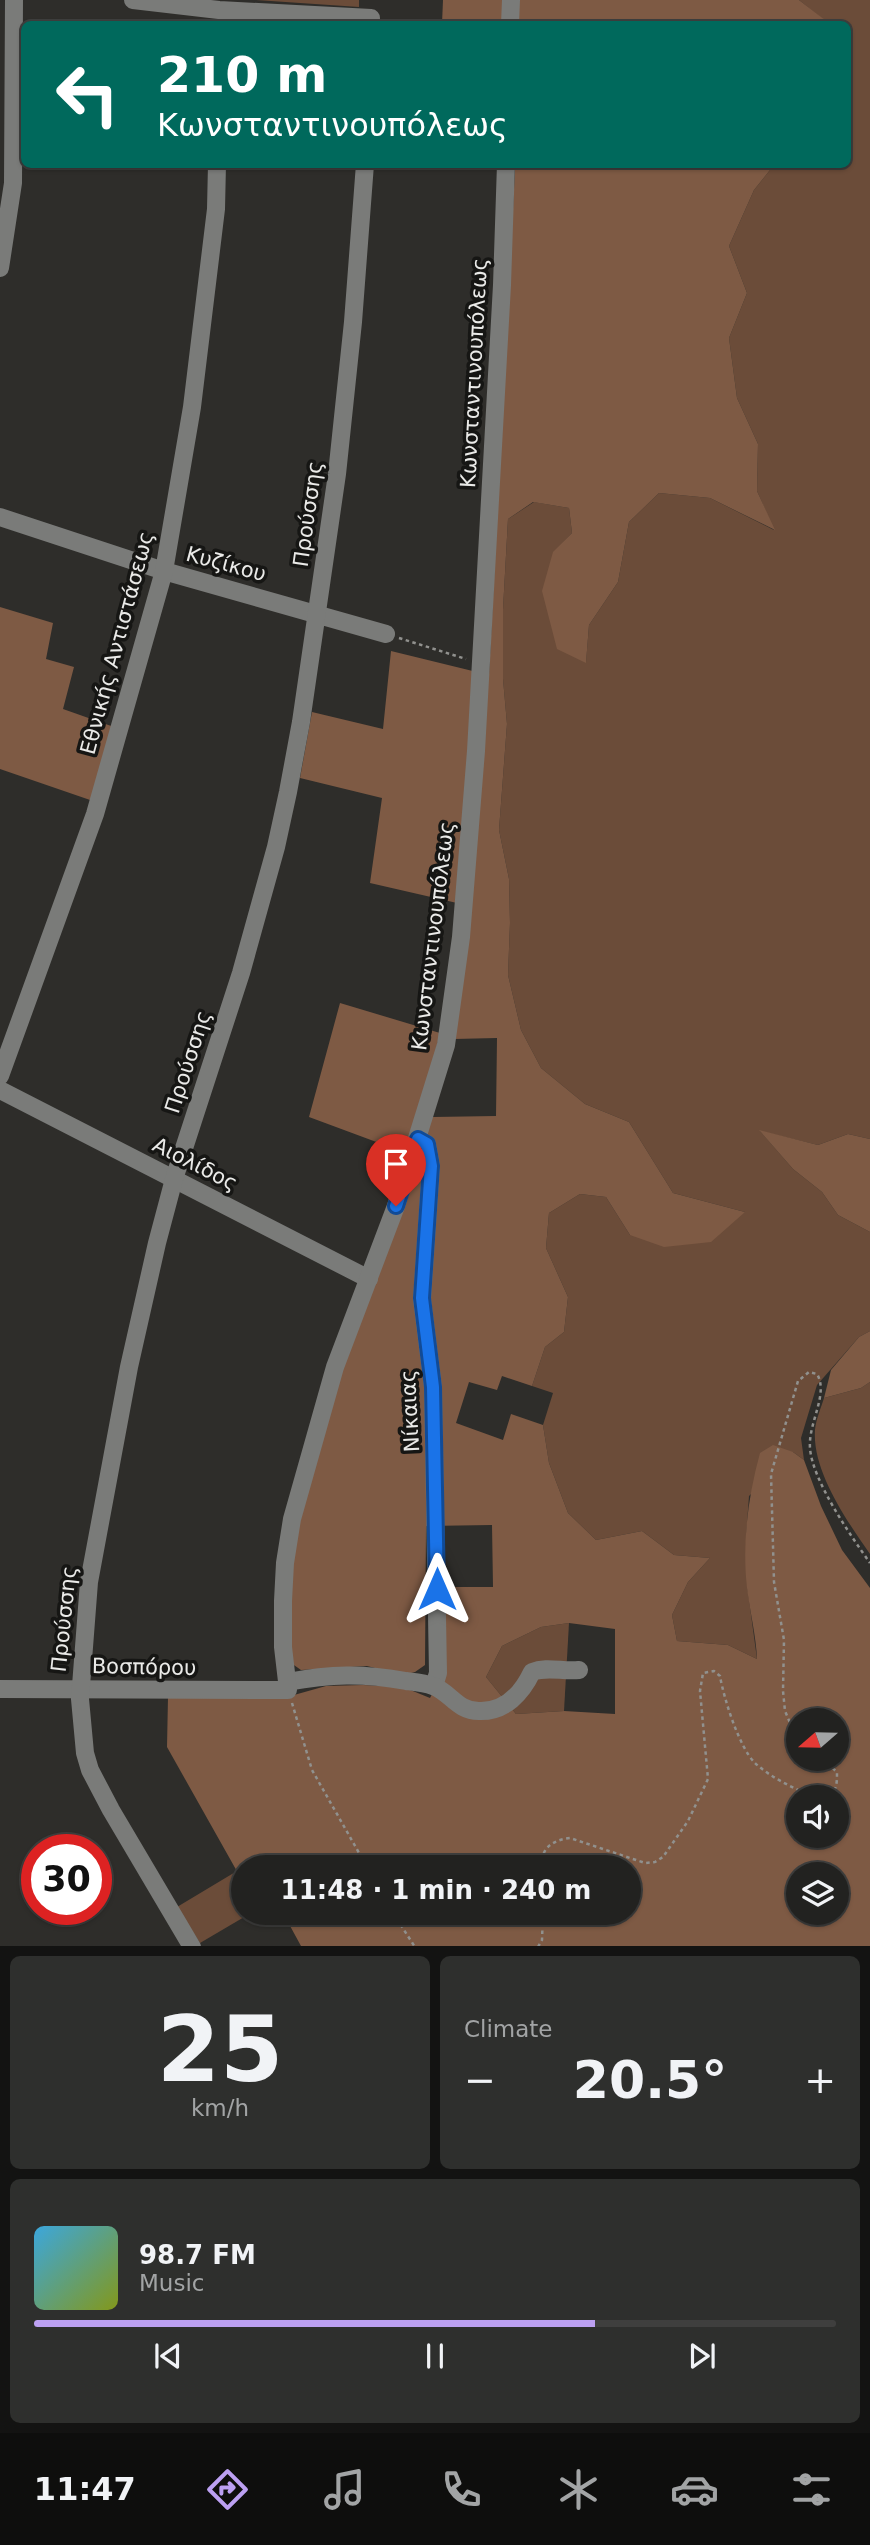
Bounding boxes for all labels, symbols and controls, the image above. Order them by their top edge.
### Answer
text: 210 m [157,47,327,104]
icon: left [42,49,133,140]
text: Κωνσταντινουπόλεως [157,106,508,144]
street label: Κωνσταντινουπόλεως [456,257,492,489]
street label: Προύσσης [289,460,327,568]
street label: Εθνικής Αντιστάσεως [76,529,158,757]
street label: Κυζίκου [183,542,269,586]
street label: Κωνσταντινουπόλεως [407,820,459,1052]
street label: Προύσσης [160,1008,216,1116]
street label: Αιολίδος [149,1132,241,1196]
pin [366,1134,426,1206]
icon: arrive [377,1145,415,1183]
street label: Νίκαιας [396,1369,424,1453]
position arrow [400,1552,474,1626]
street label: Προύσσης [47,1565,81,1673]
street label: Βοσπόρου [92,1654,196,1680]
north arrow [786,1708,849,1771]
map controls [786,1708,849,1925]
button: sound [786,1785,849,1848]
speed limit sign: 30 [21,1834,112,1925]
button: layers [786,1862,849,1925]
text: 11:48 · 1 min · 240 m [281,1875,591,1905]
text: 25 [157,1997,283,2102]
text: Climate [464,2016,553,2042]
text: 20.5° [573,2050,727,2110]
text: − [464,2058,496,2102]
text: + [804,2058,836,2102]
text: km/h [191,2095,249,2121]
text: 98.7 FM [139,2240,256,2270]
text: Music [139,2270,204,2296]
icon: previous [149,2337,187,2375]
icon: pause [416,2337,454,2375]
icon: next [683,2337,721,2375]
icon: directions [203,2465,252,2514]
icon: music [320,2465,369,2514]
icon: phone [437,2465,486,2514]
icon: climate [554,2465,603,2514]
icon: car [670,2465,719,2514]
icon: filters [787,2465,836,2514]
text: 11:47 [34,2470,136,2508]

